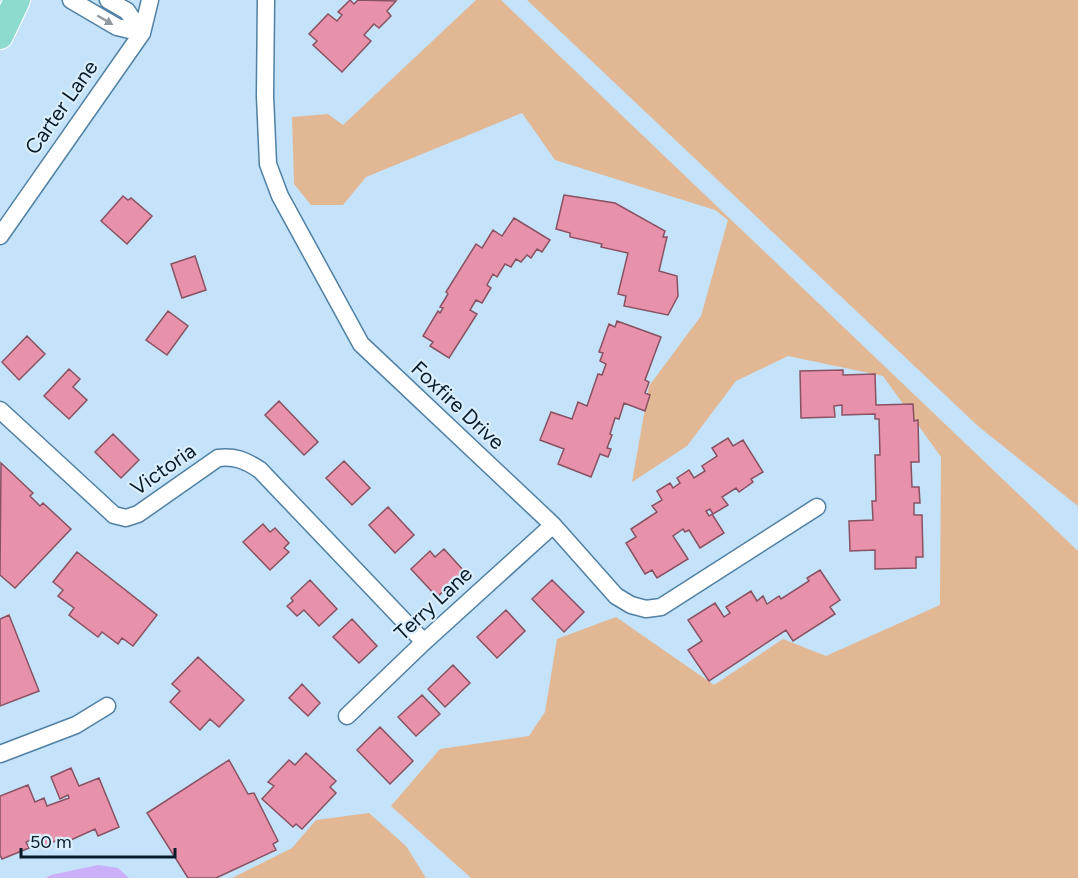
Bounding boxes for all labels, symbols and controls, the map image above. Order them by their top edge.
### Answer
one-way arrow [97,15,114,25]
street label: Carter Lane [19,55,103,159]
street label: Foxfire Drive [406,356,510,454]
street label: Victoria [126,438,200,500]
street label: Terry Lane [389,561,477,645]
scale bar [21,821,176,859]
text: 50 m [30,831,72,853]

